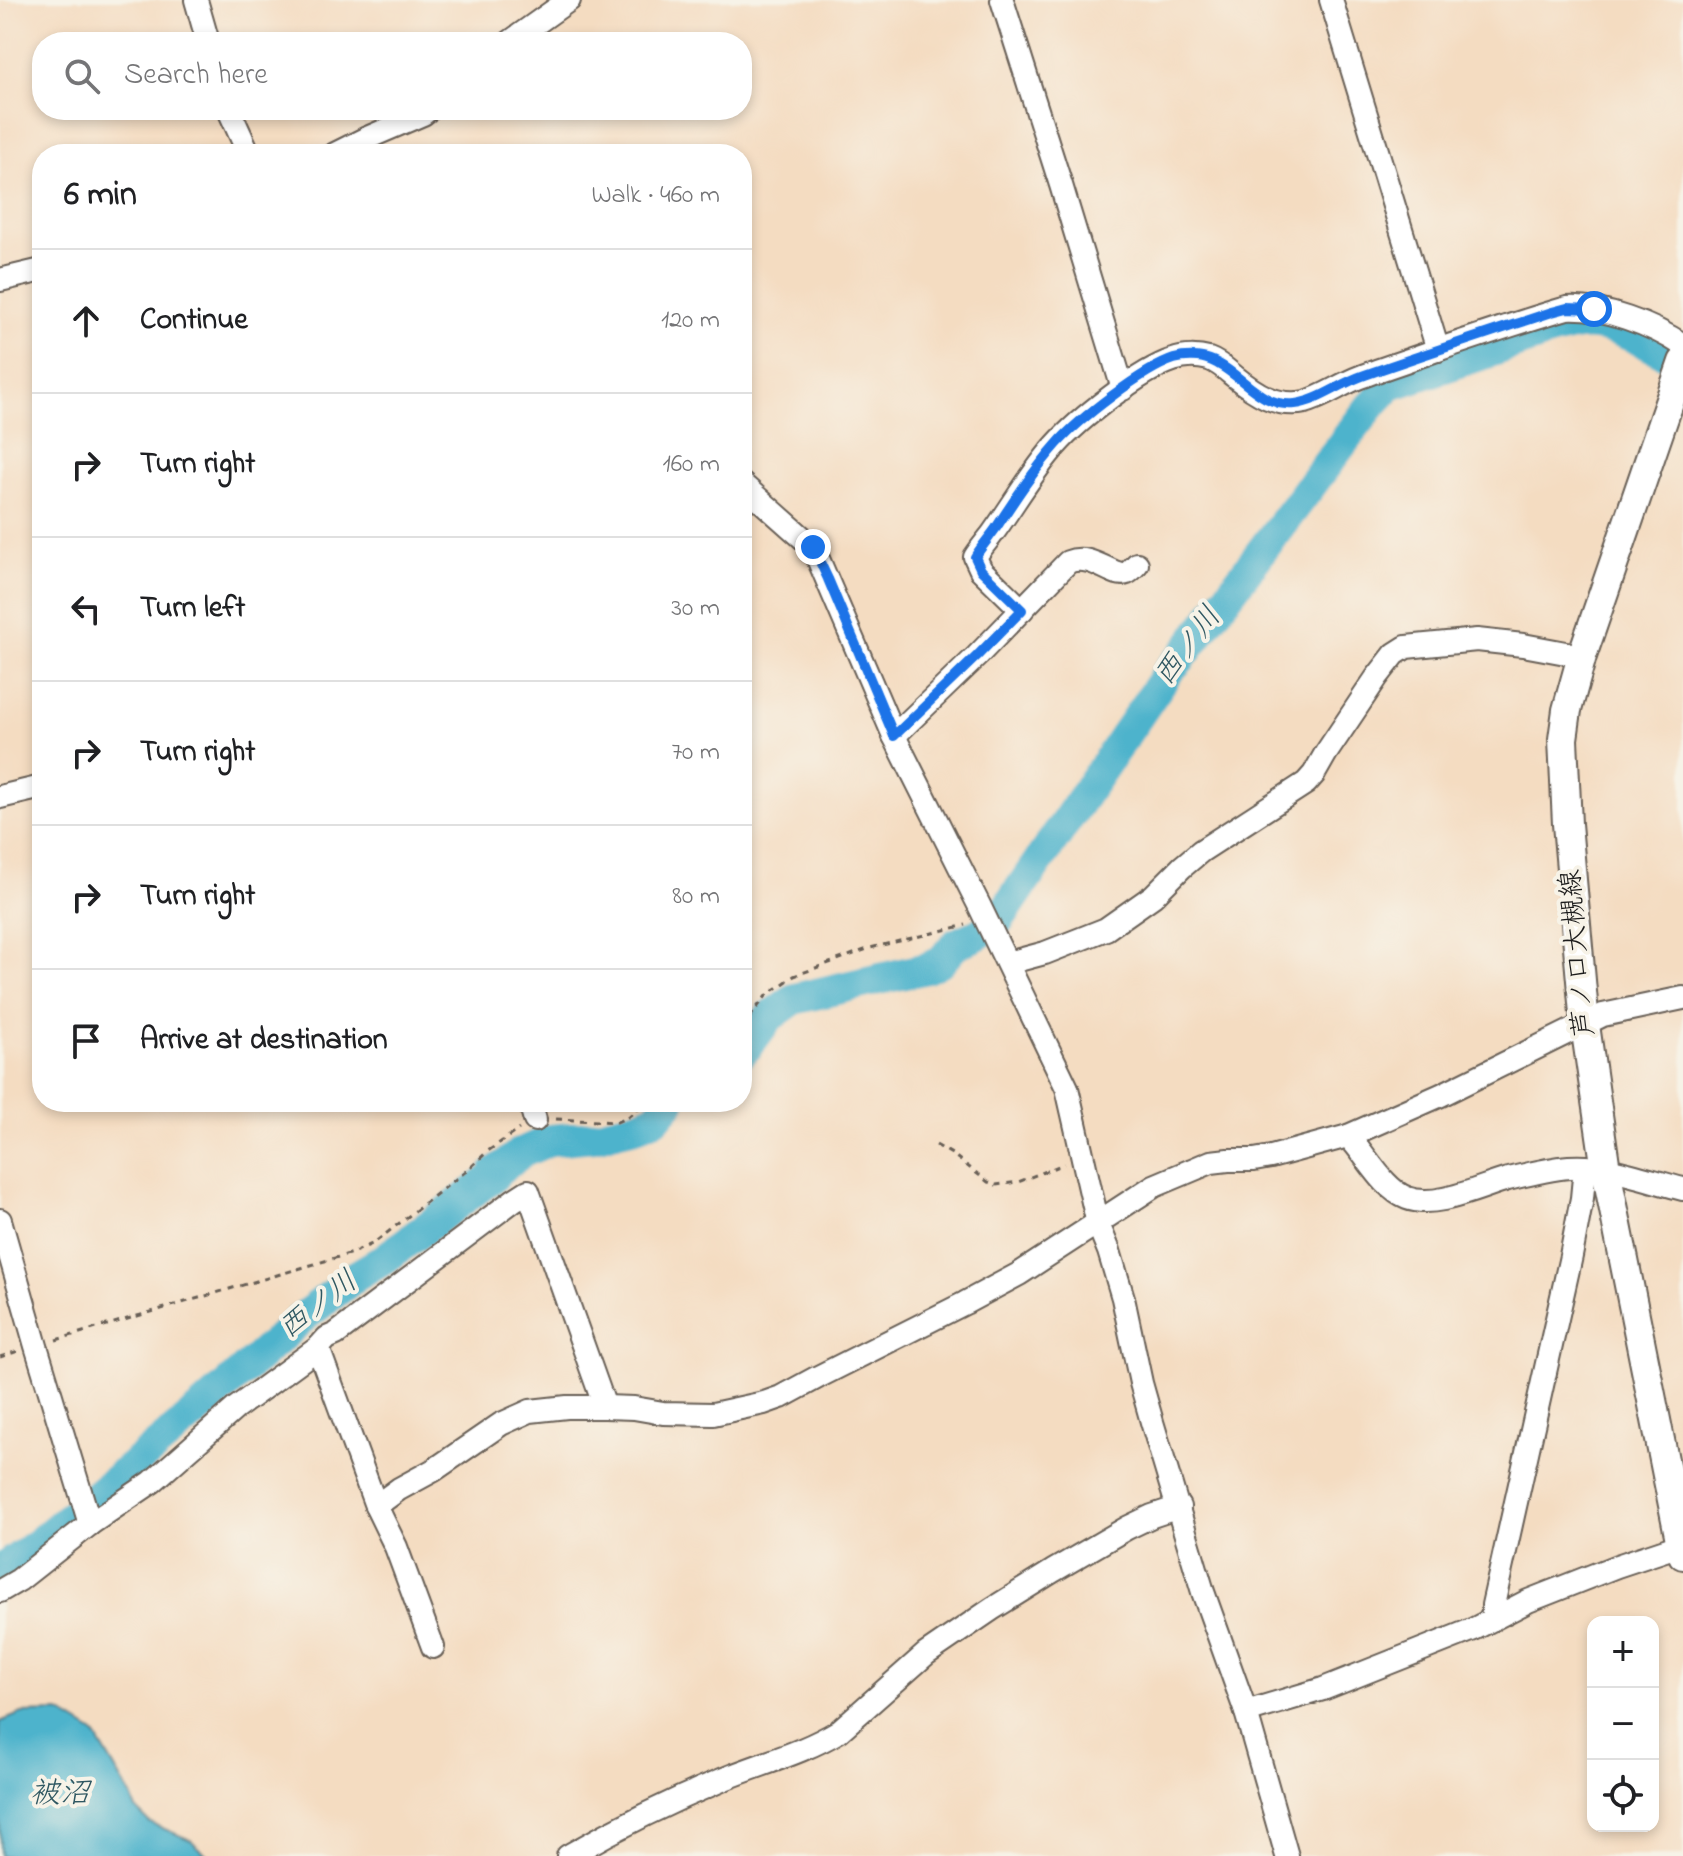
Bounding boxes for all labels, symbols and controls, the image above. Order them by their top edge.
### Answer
search box [32,32,752,120]
icon: search [60,54,104,98]
text: Search here [124,54,268,98]
text: 6 min [64,171,137,221]
text: Walk · 460 m [591,177,720,215]
route start [1576,291,1612,327]
icon: ahead [64,299,108,343]
text: Continue [140,299,248,343]
text: 120 m [661,302,720,340]
icon: right [64,443,108,487]
text: Turn right [140,443,255,487]
text: 160 m [662,446,720,484]
route end [795,529,831,565]
icon: left [64,587,108,631]
text: Turn left [140,587,245,631]
text: 30 m [671,590,720,628]
water label: 西ノ川 [1144,598,1234,696]
icon: right [64,731,108,775]
text: Turn right [140,731,255,775]
text: 70 m [671,734,720,772]
street label: 芦ノ口大槻線 [1551,868,1607,1038]
icon: right [64,875,108,919]
text: Turn right [140,875,255,919]
text: 80 m [672,878,720,916]
icon: arrive [64,1019,108,1063]
text: Arrive at destination [140,1019,388,1063]
water label: 西ノ川 [270,1261,368,1351]
map controls [1587,1616,1659,1832]
button: + [1587,1616,1659,1688]
button: − [1587,1688,1659,1760]
button: locate [1587,1760,1659,1832]
water label: 被沼 [30,1773,93,1817]

